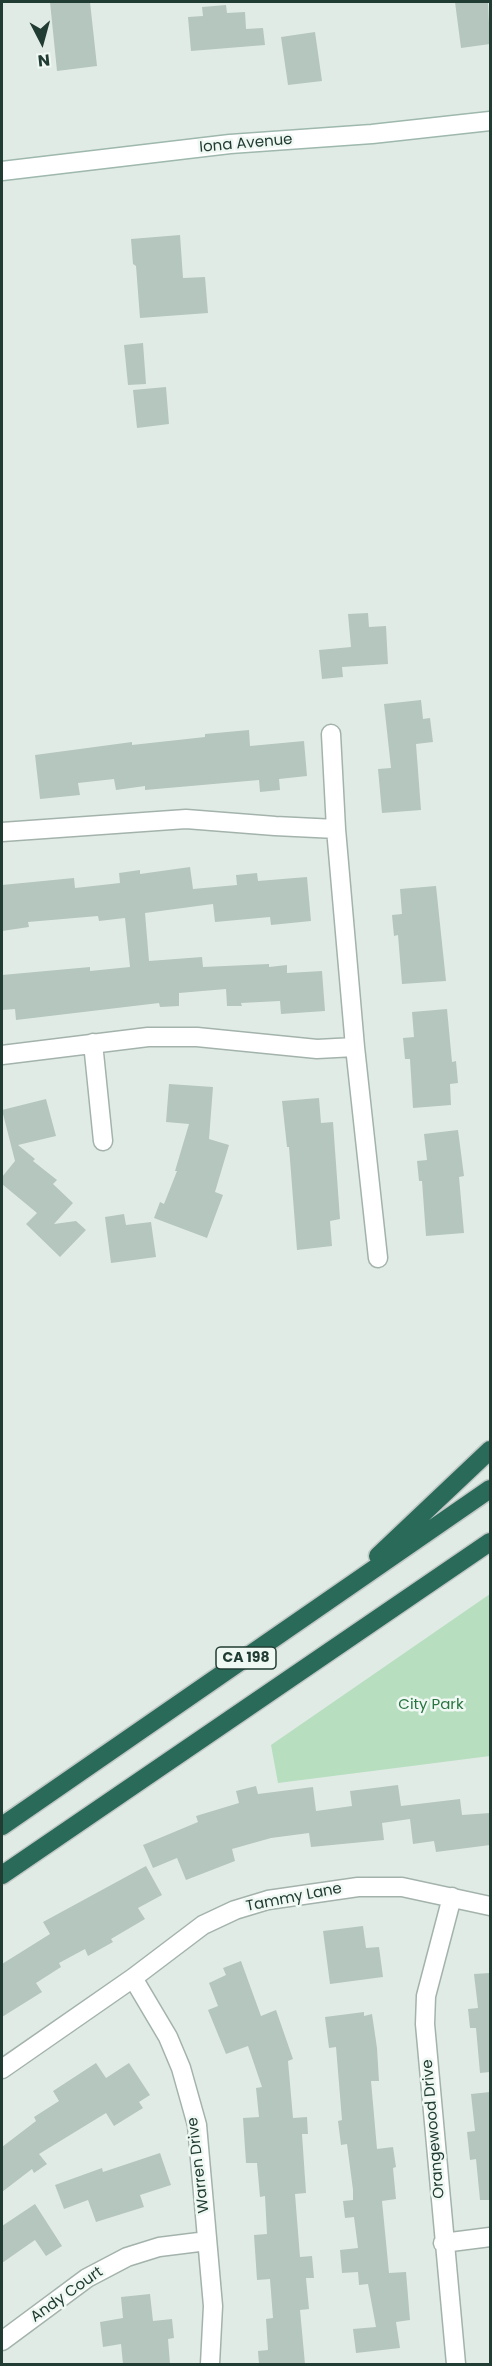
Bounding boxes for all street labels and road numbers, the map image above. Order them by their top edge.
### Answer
street label: Iona Avenue [199,131,293,157]
road number: CA 198 [216,1647,276,1669]
street label: Tammy Lane [245,1880,343,1916]
street label: Orangewood Drive [419,2059,449,2199]
street label: Warren Drive [184,2116,214,2214]
street label: Andy Court [27,2263,107,2327]

